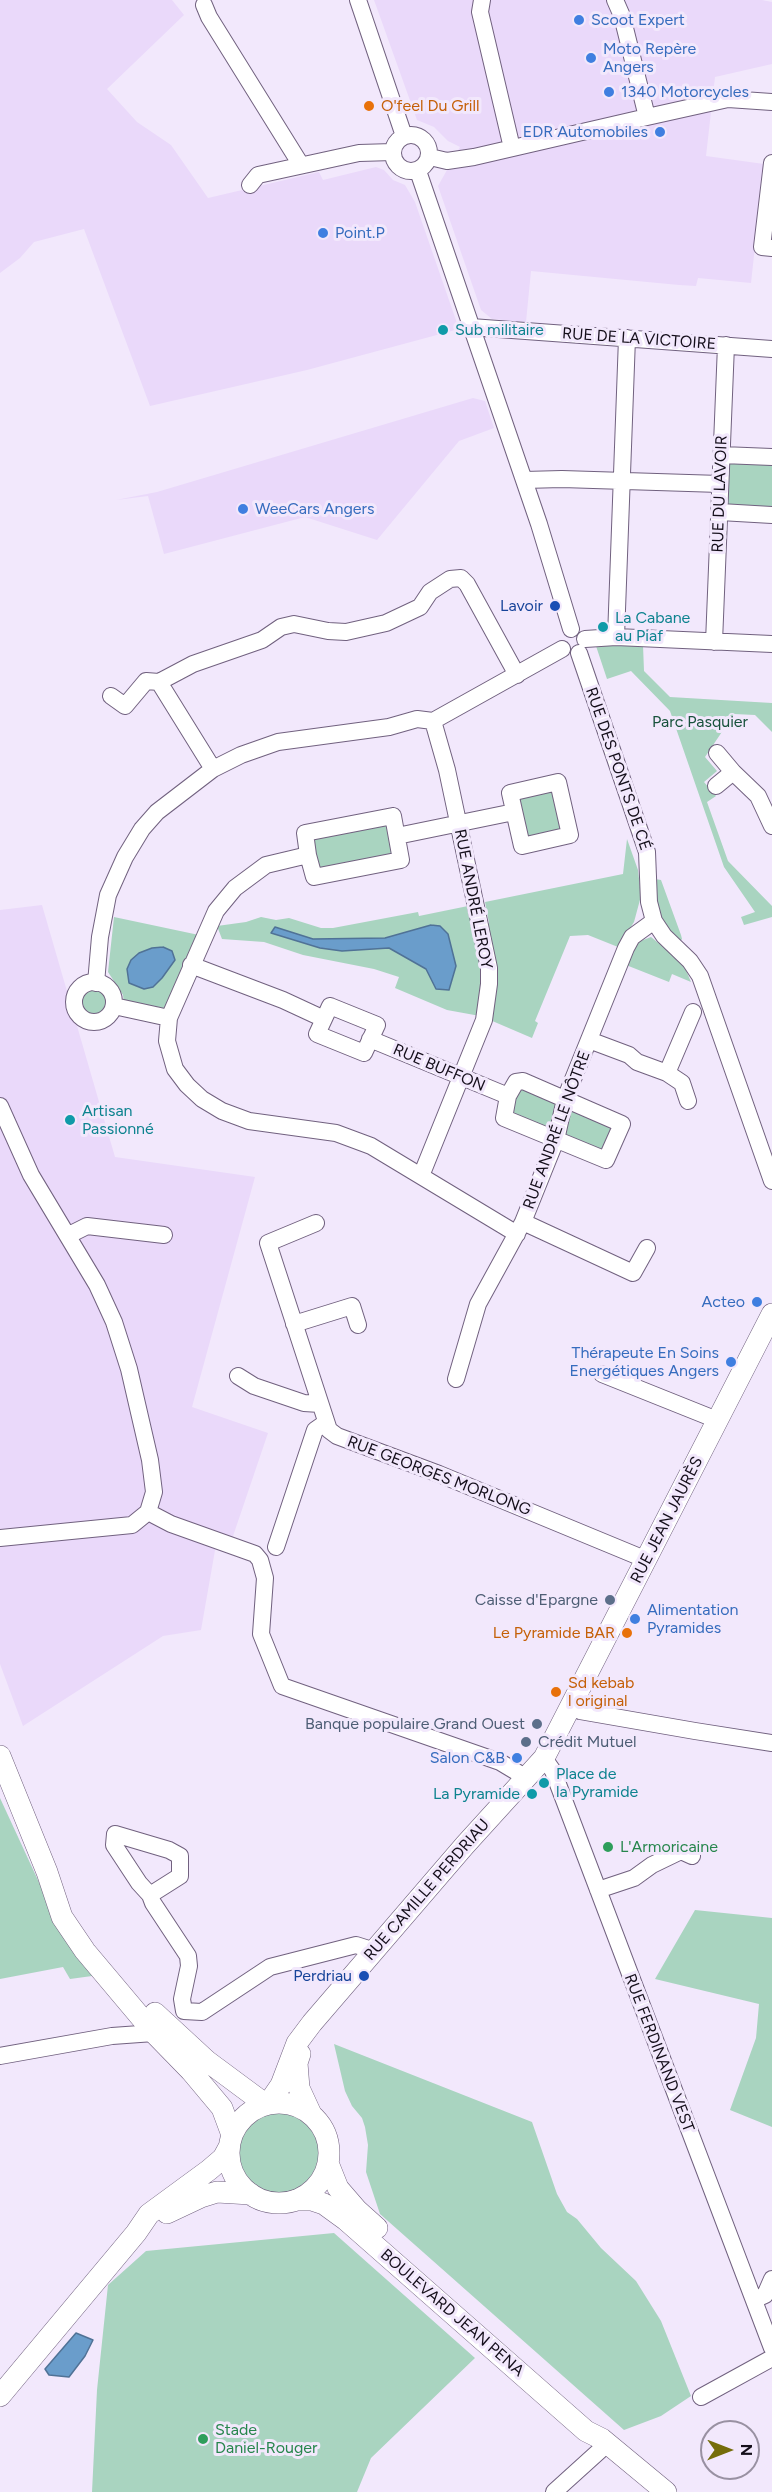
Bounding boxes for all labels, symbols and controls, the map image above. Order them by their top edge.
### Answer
place label: Scoot Expert [591,10,685,30]
marker: Scoot Expert [572,13,586,27]
place label: Moto Repère Angers [603,39,696,77]
marker: Moto Repère Angers [584,51,598,65]
place label: 1340 Motorcycles [621,82,749,102]
marker: 1340 Motorcycles [602,85,616,99]
place label: O'feel Du Grill [381,96,480,116]
marker: O'feel Du Grill [362,99,376,113]
place label: EDR Automobiles [523,122,648,142]
marker: EDR Automobiles [653,125,667,139]
place label: Point.P [335,223,385,243]
marker: Point.P [316,226,330,240]
place label: Sub militaire [455,320,544,340]
marker: Sub militaire [436,323,450,337]
street label: RUE DE LA VICTOIRE [561,324,717,354]
street label: RUE DU LAVOIR [708,435,732,553]
place label: WeeCars Angers [255,499,374,519]
marker: WeeCars Angers [236,502,250,516]
place label: Lavoir [500,596,543,616]
marker: Lavoir [548,599,562,613]
place label: La Cabane au Piaf [615,608,690,646]
marker: La Cabane au Piaf [596,620,610,634]
street label: RUE DES PONTS DE CÉ [581,685,655,853]
park label: Parc Pasquier [652,712,748,732]
street label: RUE ANDRÉ LEROY [450,827,496,971]
street label: RUE BUFFON [390,1040,488,1096]
street label: RUE ANDRÉ LE NÔTRE [519,1048,595,1212]
place label: Artisan Passionné [82,1101,154,1139]
marker: Artisan Passionné [63,1113,77,1127]
place label: Acteo [702,1292,745,1312]
marker: Acteo [750,1295,764,1309]
place label: Thérapeute En Soins Energétiques Angers [569,1343,719,1381]
marker: Thérapeute En Soins Energétiques Angers [724,1355,738,1369]
street label: RUE GEORGES MORLONG [344,1432,534,1520]
street label: RUE JEAN JAURÈS [627,1454,707,1586]
place label: Caisse d'Epargne [475,1590,598,1610]
marker: Caisse d'Epargne [603,1593,617,1607]
place label: Alimentation Pyramides [647,1600,738,1638]
marker: Alimentation Pyramides [628,1612,642,1626]
place label: Le Pyramide BAR [493,1623,615,1643]
marker: Le Pyramide BAR [620,1626,634,1640]
place label: Sd kebab l original [568,1673,634,1711]
marker: Sd kebab l original [549,1685,563,1699]
place label: Banque populaire Grand Ouest [305,1714,525,1734]
marker: Banque populaire Grand Ouest [530,1717,544,1731]
place label: Crédit Mutuel [538,1732,636,1752]
marker: Crédit Mutuel [519,1735,533,1749]
place label: Salon C&B [430,1748,505,1768]
marker: Salon C&B [510,1751,524,1765]
place label: Place de la Pyramide [556,1764,638,1802]
marker: Place de la Pyramide [537,1776,551,1790]
place label: La Pyramide [433,1784,520,1804]
marker: La Pyramide [525,1787,539,1801]
street label: RUE CAMILLE PERDRIAU [360,1815,494,1965]
place label: L'Armoricaine [620,1837,718,1857]
marker: L'Armoricaine [601,1840,615,1854]
place label: Perdriau [293,1966,352,1986]
marker: Perdriau [357,1969,371,1983]
street label: RUE FERDINAND VEST [620,1971,698,2135]
street label: BOULEVARD JEAN PENA [376,2245,528,2381]
place label: Stade Daniel-Rouger [215,2420,317,2458]
north arrow [700,2420,760,2480]
marker: Stade Daniel-Rouger [196,2432,210,2446]
text: N [737,2444,756,2456]

